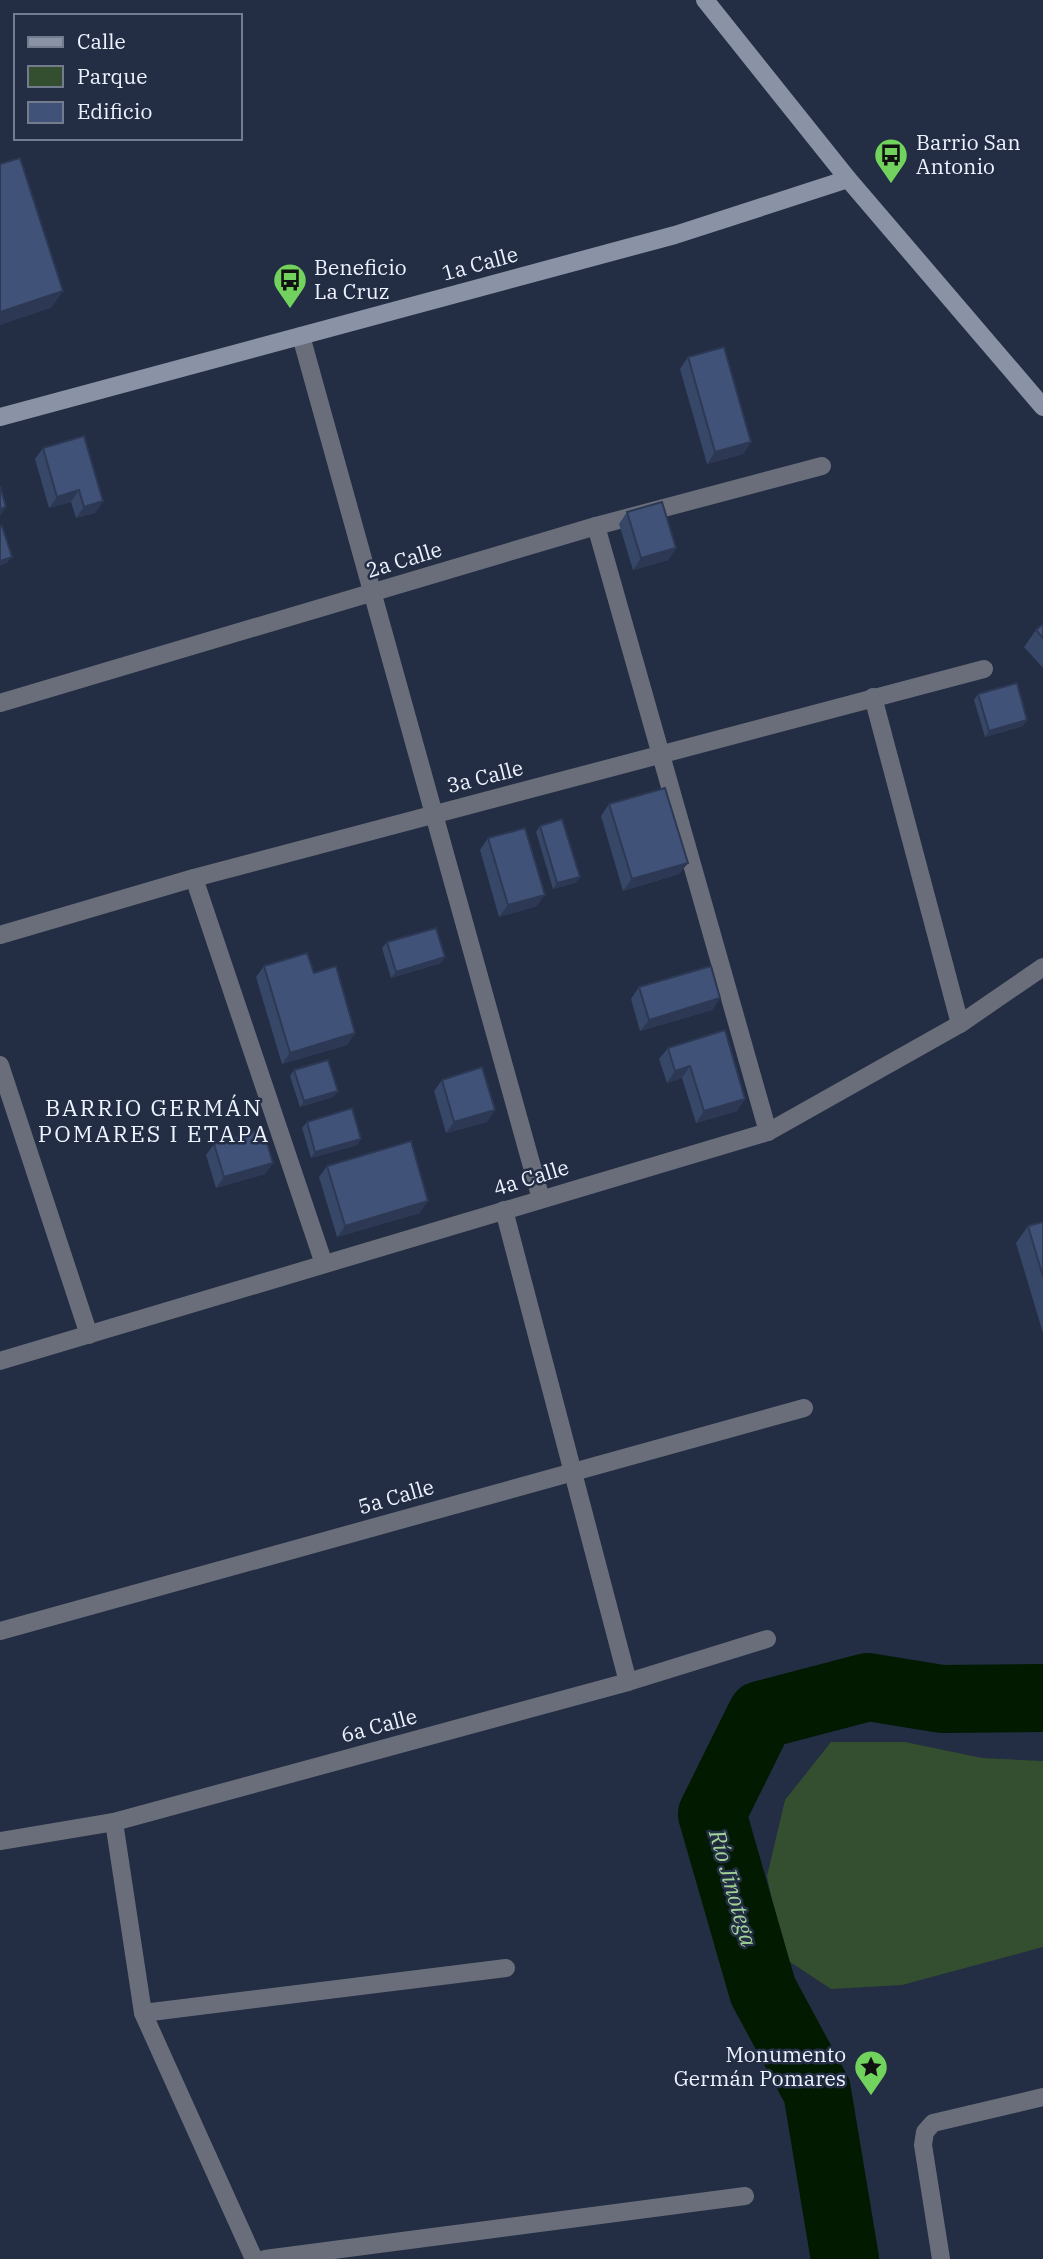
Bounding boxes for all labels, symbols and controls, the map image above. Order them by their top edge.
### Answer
legend [14,14,242,140]
text: Calle [77,27,126,55]
text: Parque [77,62,147,90]
text: Edificio [77,97,152,125]
place label: Barrio San Antonio [916,128,1021,180]
bus stop icon: Barrio San Antonio [872,136,910,185]
street label: 1a Calle [439,239,521,287]
place label: Beneficio La Cruz [314,253,407,305]
bus stop icon: Beneficio La Cruz [271,261,309,310]
street label: 2a Calle [362,534,445,584]
street label: 3a Calle [444,753,526,799]
district label: BARRIO GERMÁN POMARES I ETAPA [38,1092,270,1148]
street label: 4a Calle [489,1152,572,1202]
street label: 5a Calle [355,1472,437,1520]
street label: 6a Calle [338,1701,420,1749]
water label: Río Jinotega [703,1825,765,1950]
place label: Monumento Germán Pomares [674,2040,846,2092]
place icon: Monumento Germán Pomares [852,2048,890,2097]

